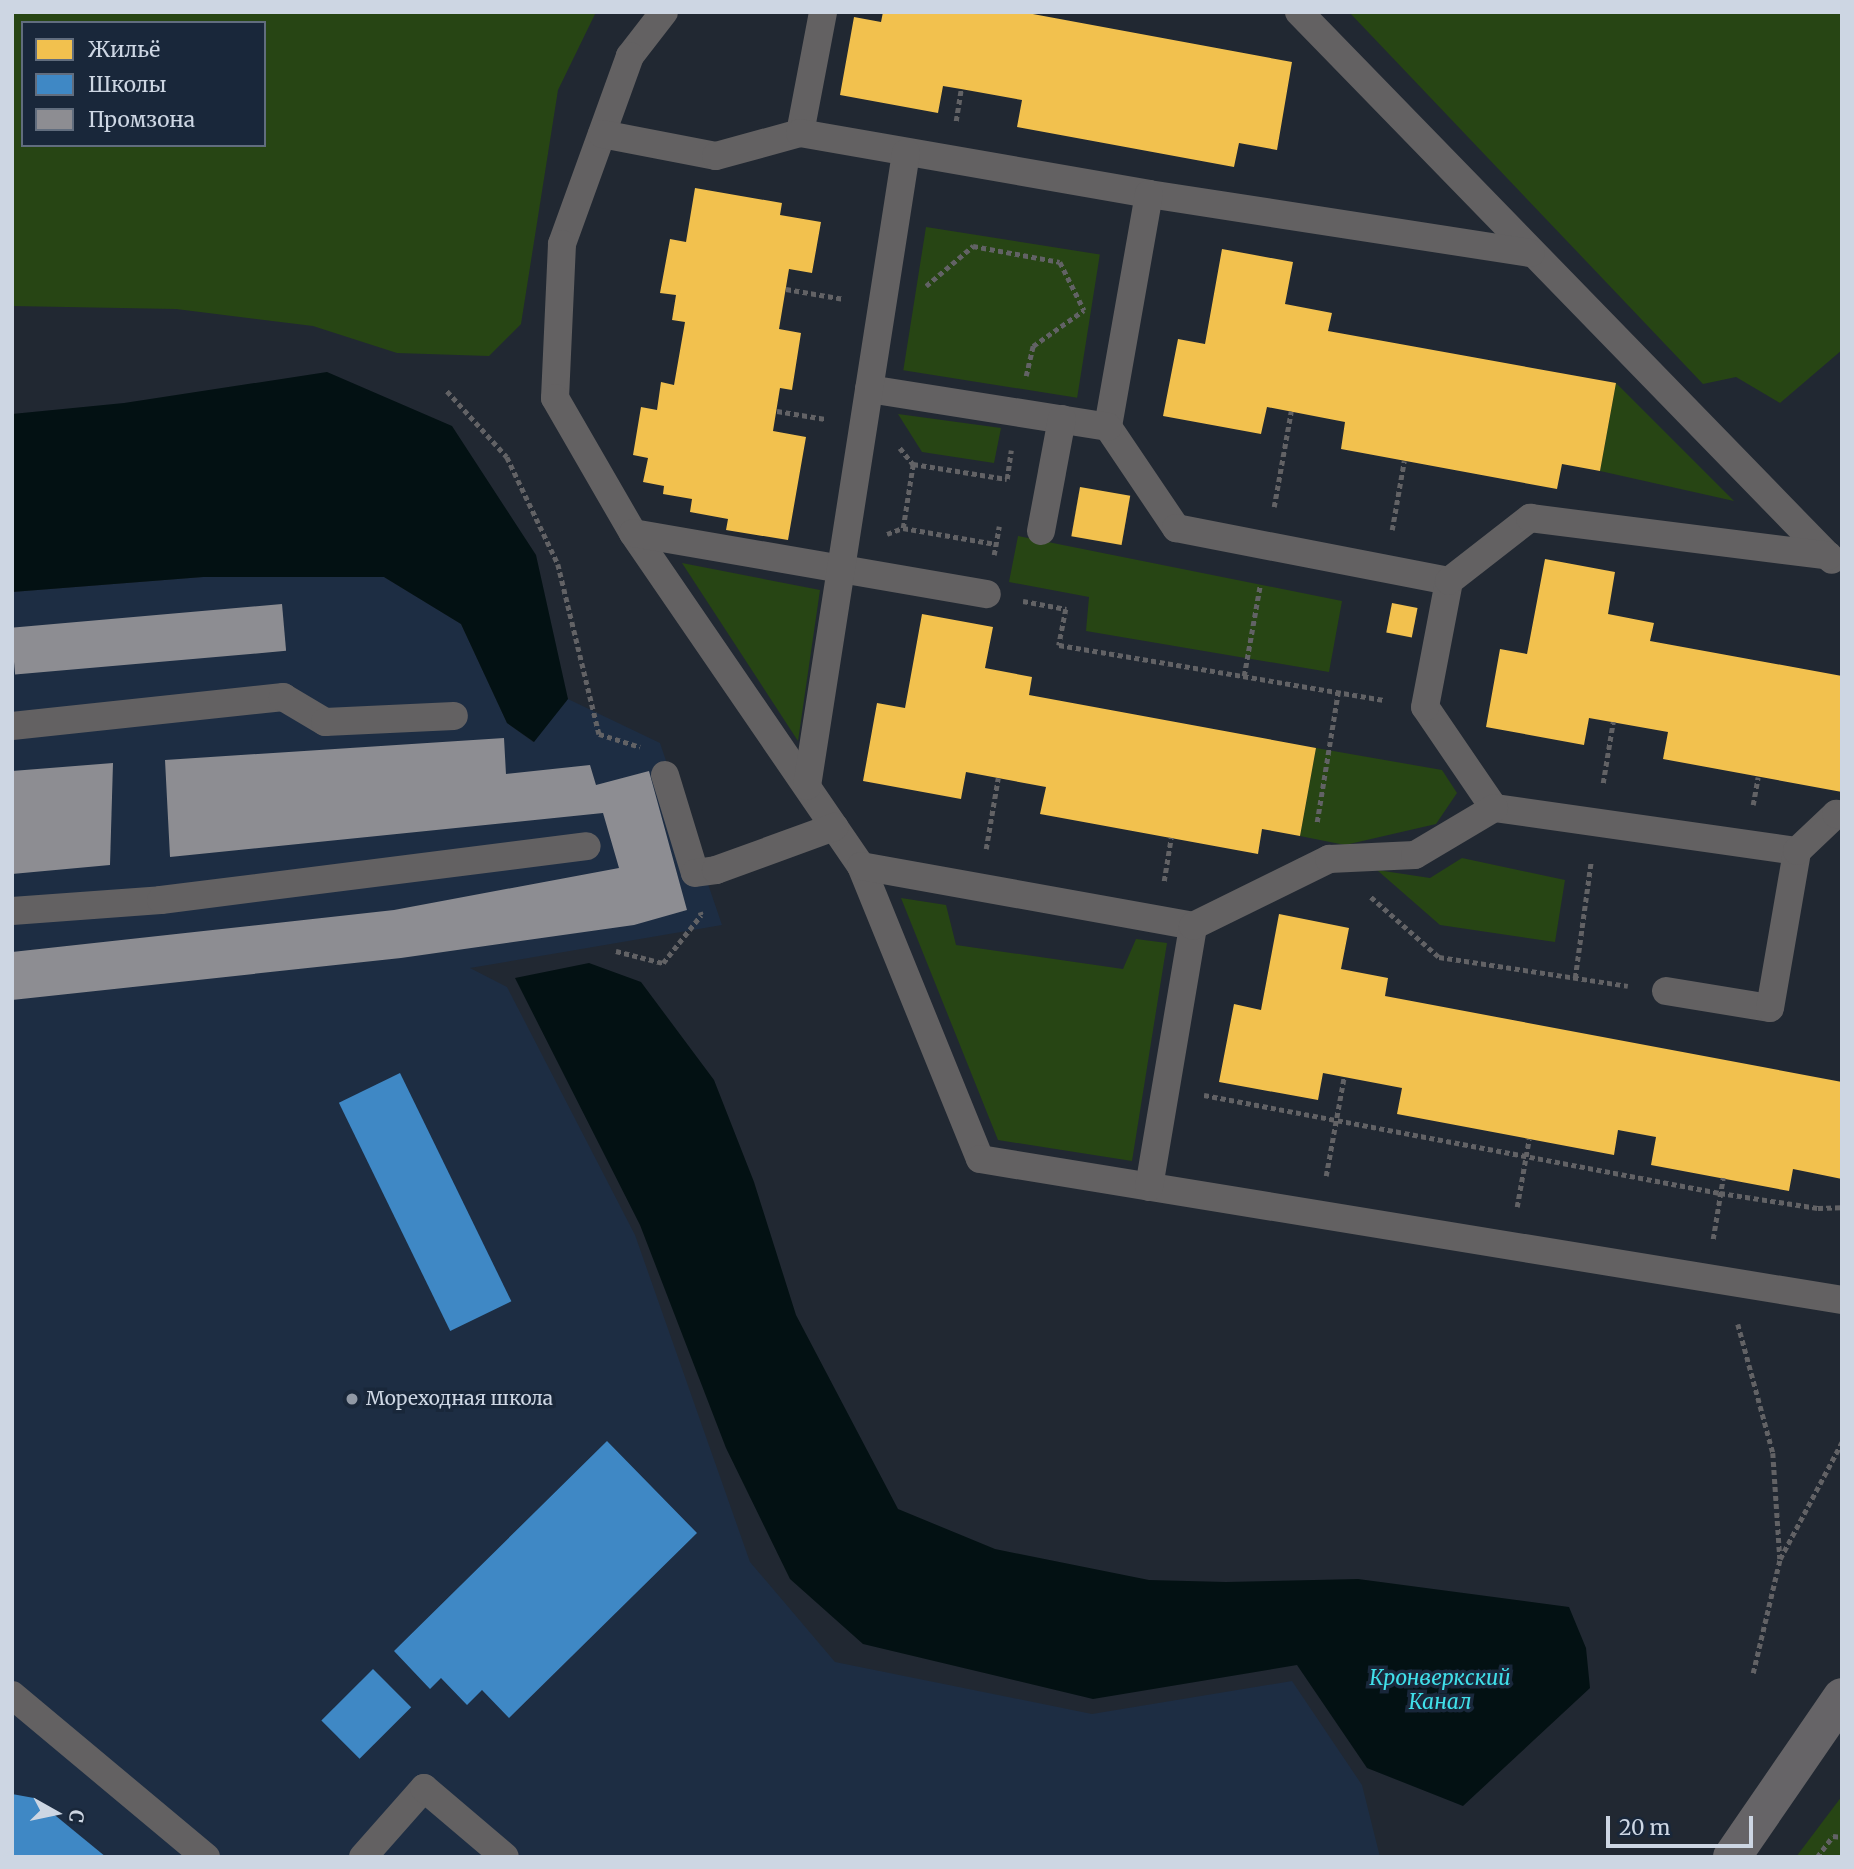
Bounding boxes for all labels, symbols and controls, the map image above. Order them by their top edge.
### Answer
legend [21,21,266,147]
text: Жильё [88,36,160,63]
text: Школы [88,71,166,98]
text: Промзона [88,106,195,133]
place label: Мореходная школа [366,1388,553,1410]
marker: Мореходная школа [344,1391,360,1407]
water label: Кронверкский Канал [1369,1665,1511,1715]
north arrow [21,1778,91,1848]
scale bar [1609,1802,1756,1846]
text: С [64,1808,90,1824]
text: 20 m [1619,1814,1670,1841]

